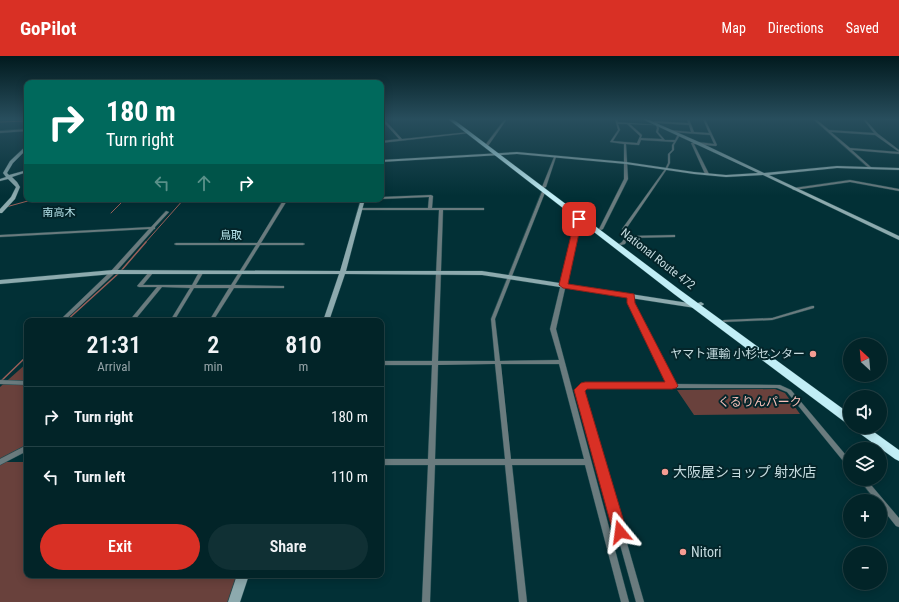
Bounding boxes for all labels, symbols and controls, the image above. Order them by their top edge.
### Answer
text: GoPilot [20,17,76,40]
text: Map [722,20,746,36]
text: Directions [768,20,824,36]
text: Saved [846,20,879,36]
text: 180 m [106,95,176,128]
icon: right [40,96,92,148]
text: Turn right [106,129,174,150]
icon: left [151,172,173,194]
icon: ahead [193,172,215,194]
icon: right [235,172,257,194]
pin [562,202,596,236]
district label: 南高木 [43,206,76,219]
icon: arrive [568,208,590,230]
street label: National Route 472 [618,226,698,292]
district label: 鳥取 [220,229,242,242]
text: 21:31 [87,331,141,359]
text: 2 [207,331,219,359]
text: 810 [285,331,321,359]
north arrow [843,338,887,382]
map controls [843,338,887,590]
place label: ヤマト運輸 小杉センター [670,347,805,361]
marker: ヤマト運輸 小杉センター [808,349,818,359]
text: Arrival [97,359,130,374]
text: min [204,359,223,374]
text: m [298,359,308,374]
button: sound [843,390,887,434]
park label: くるりんパーク [718,395,802,409]
icon: right [40,406,62,428]
text: Turn right [74,408,133,426]
text: 180 m [331,408,368,426]
button: layers [843,442,887,486]
place label: 大阪屋ショップ 射水店 [673,464,816,480]
icon: left [40,466,62,488]
marker: 大阪屋ショップ 射水店 [660,467,670,477]
text: Turn left [74,468,125,486]
text: 110 m [331,468,368,486]
button: + [843,494,887,538]
position arrow [599,511,641,553]
button: Exit [40,524,200,570]
button: Share [208,524,368,570]
place label: Nitori [691,544,721,560]
button: − [843,546,887,590]
marker: Nitori [678,547,688,557]

